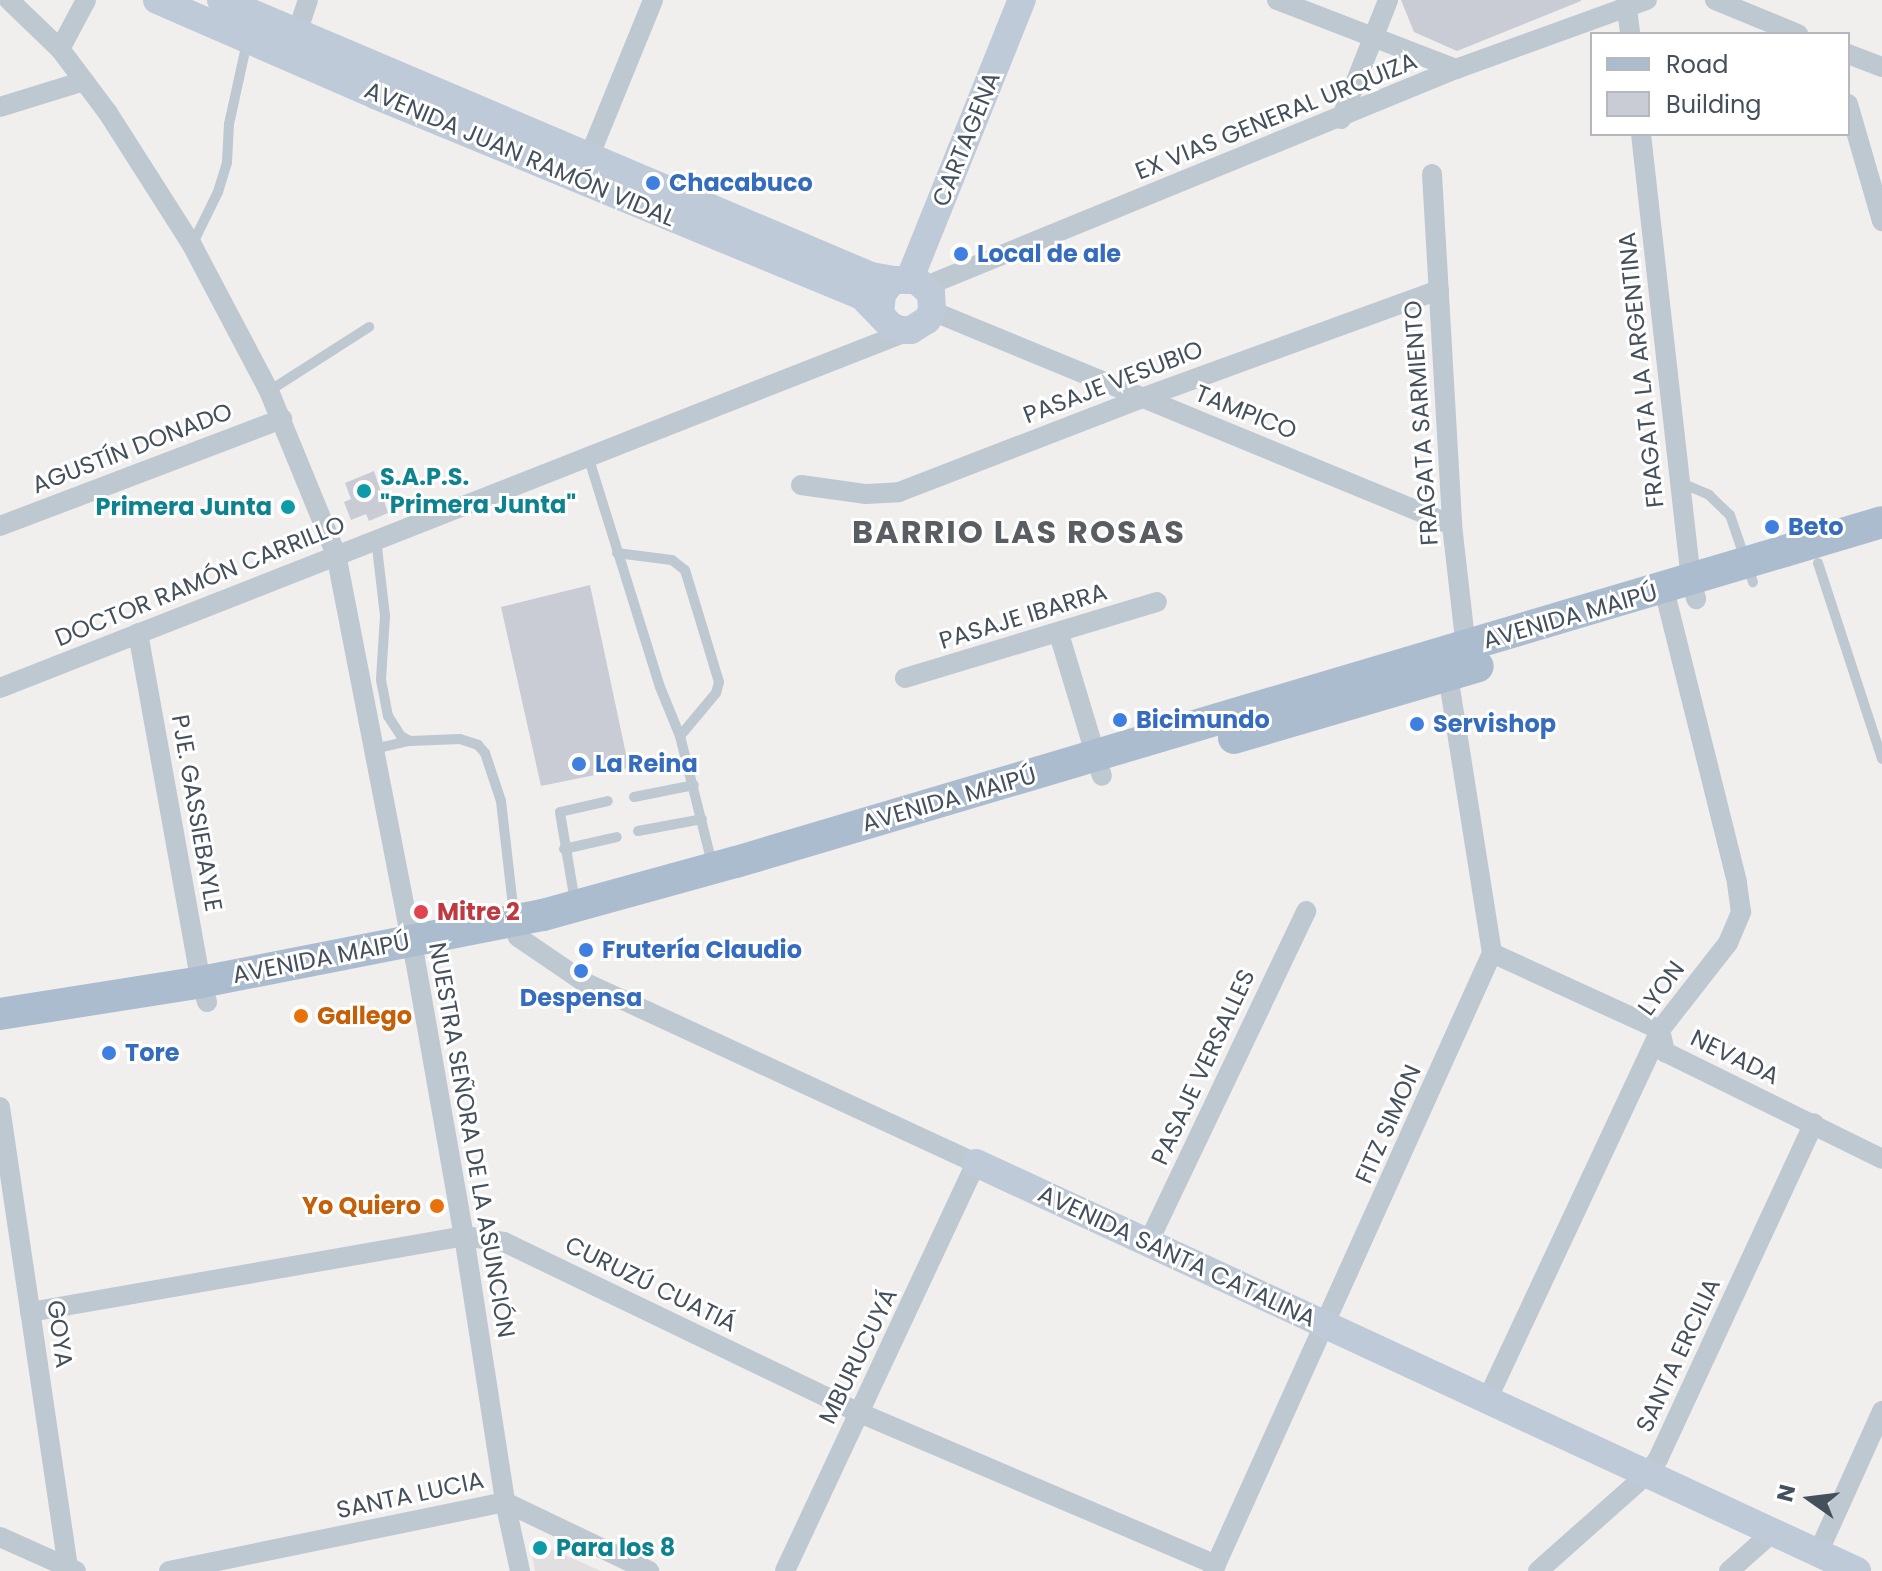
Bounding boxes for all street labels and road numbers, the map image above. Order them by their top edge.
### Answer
street label: EX VIAS GENERAL URQUIZA [1131,46,1421,186]
street label: CARTAGENA [926,68,1006,210]
street label: AVENIDA JUAN RAMÓN VIDAL [360,75,680,233]
street label: FRAGATA LA ARGENTINA [1612,231,1670,509]
street label: FRAGATA SARMIENTO [1398,299,1444,547]
street label: PASAJE VESUBIO [1019,334,1207,430]
street label: TAMPICO [1191,379,1301,445]
street label: AGUSTÍN DONADO [28,397,236,499]
street label: DOCTOR RAMÓN CARRILLO [51,510,349,652]
street label: PASAJE IBARRA [936,577,1110,655]
street label: AVENIDA MAIPÚ [1480,577,1660,655]
street label: PJE. GASSIEBAYLE [166,712,228,914]
street label: AVENIDA MAIPÚ [859,760,1039,838]
street label: AVENIDA MAIPÚ [230,927,412,989]
street label: NUESTRA SEÑORA DE LA ASUNCIÓN [423,940,521,1340]
street label: LYON [1632,955,1690,1021]
street label: PASAJE VERSALLES [1145,965,1261,1169]
street label: NEVADA [1686,1023,1784,1091]
street label: FITZ SIMON [1349,1060,1427,1188]
street label: AVENIDA SANTA CATALINA [1034,1179,1320,1333]
street label: CURUZÚ CUATIÁ [561,1230,741,1338]
street label: SANTA ERCILIA [1630,1273,1726,1437]
street label: MBURUCUYÁ [813,1283,903,1429]
street label: GOYA [41,1298,79,1370]
street label: SANTA LUCIA [334,1465,486,1525]

